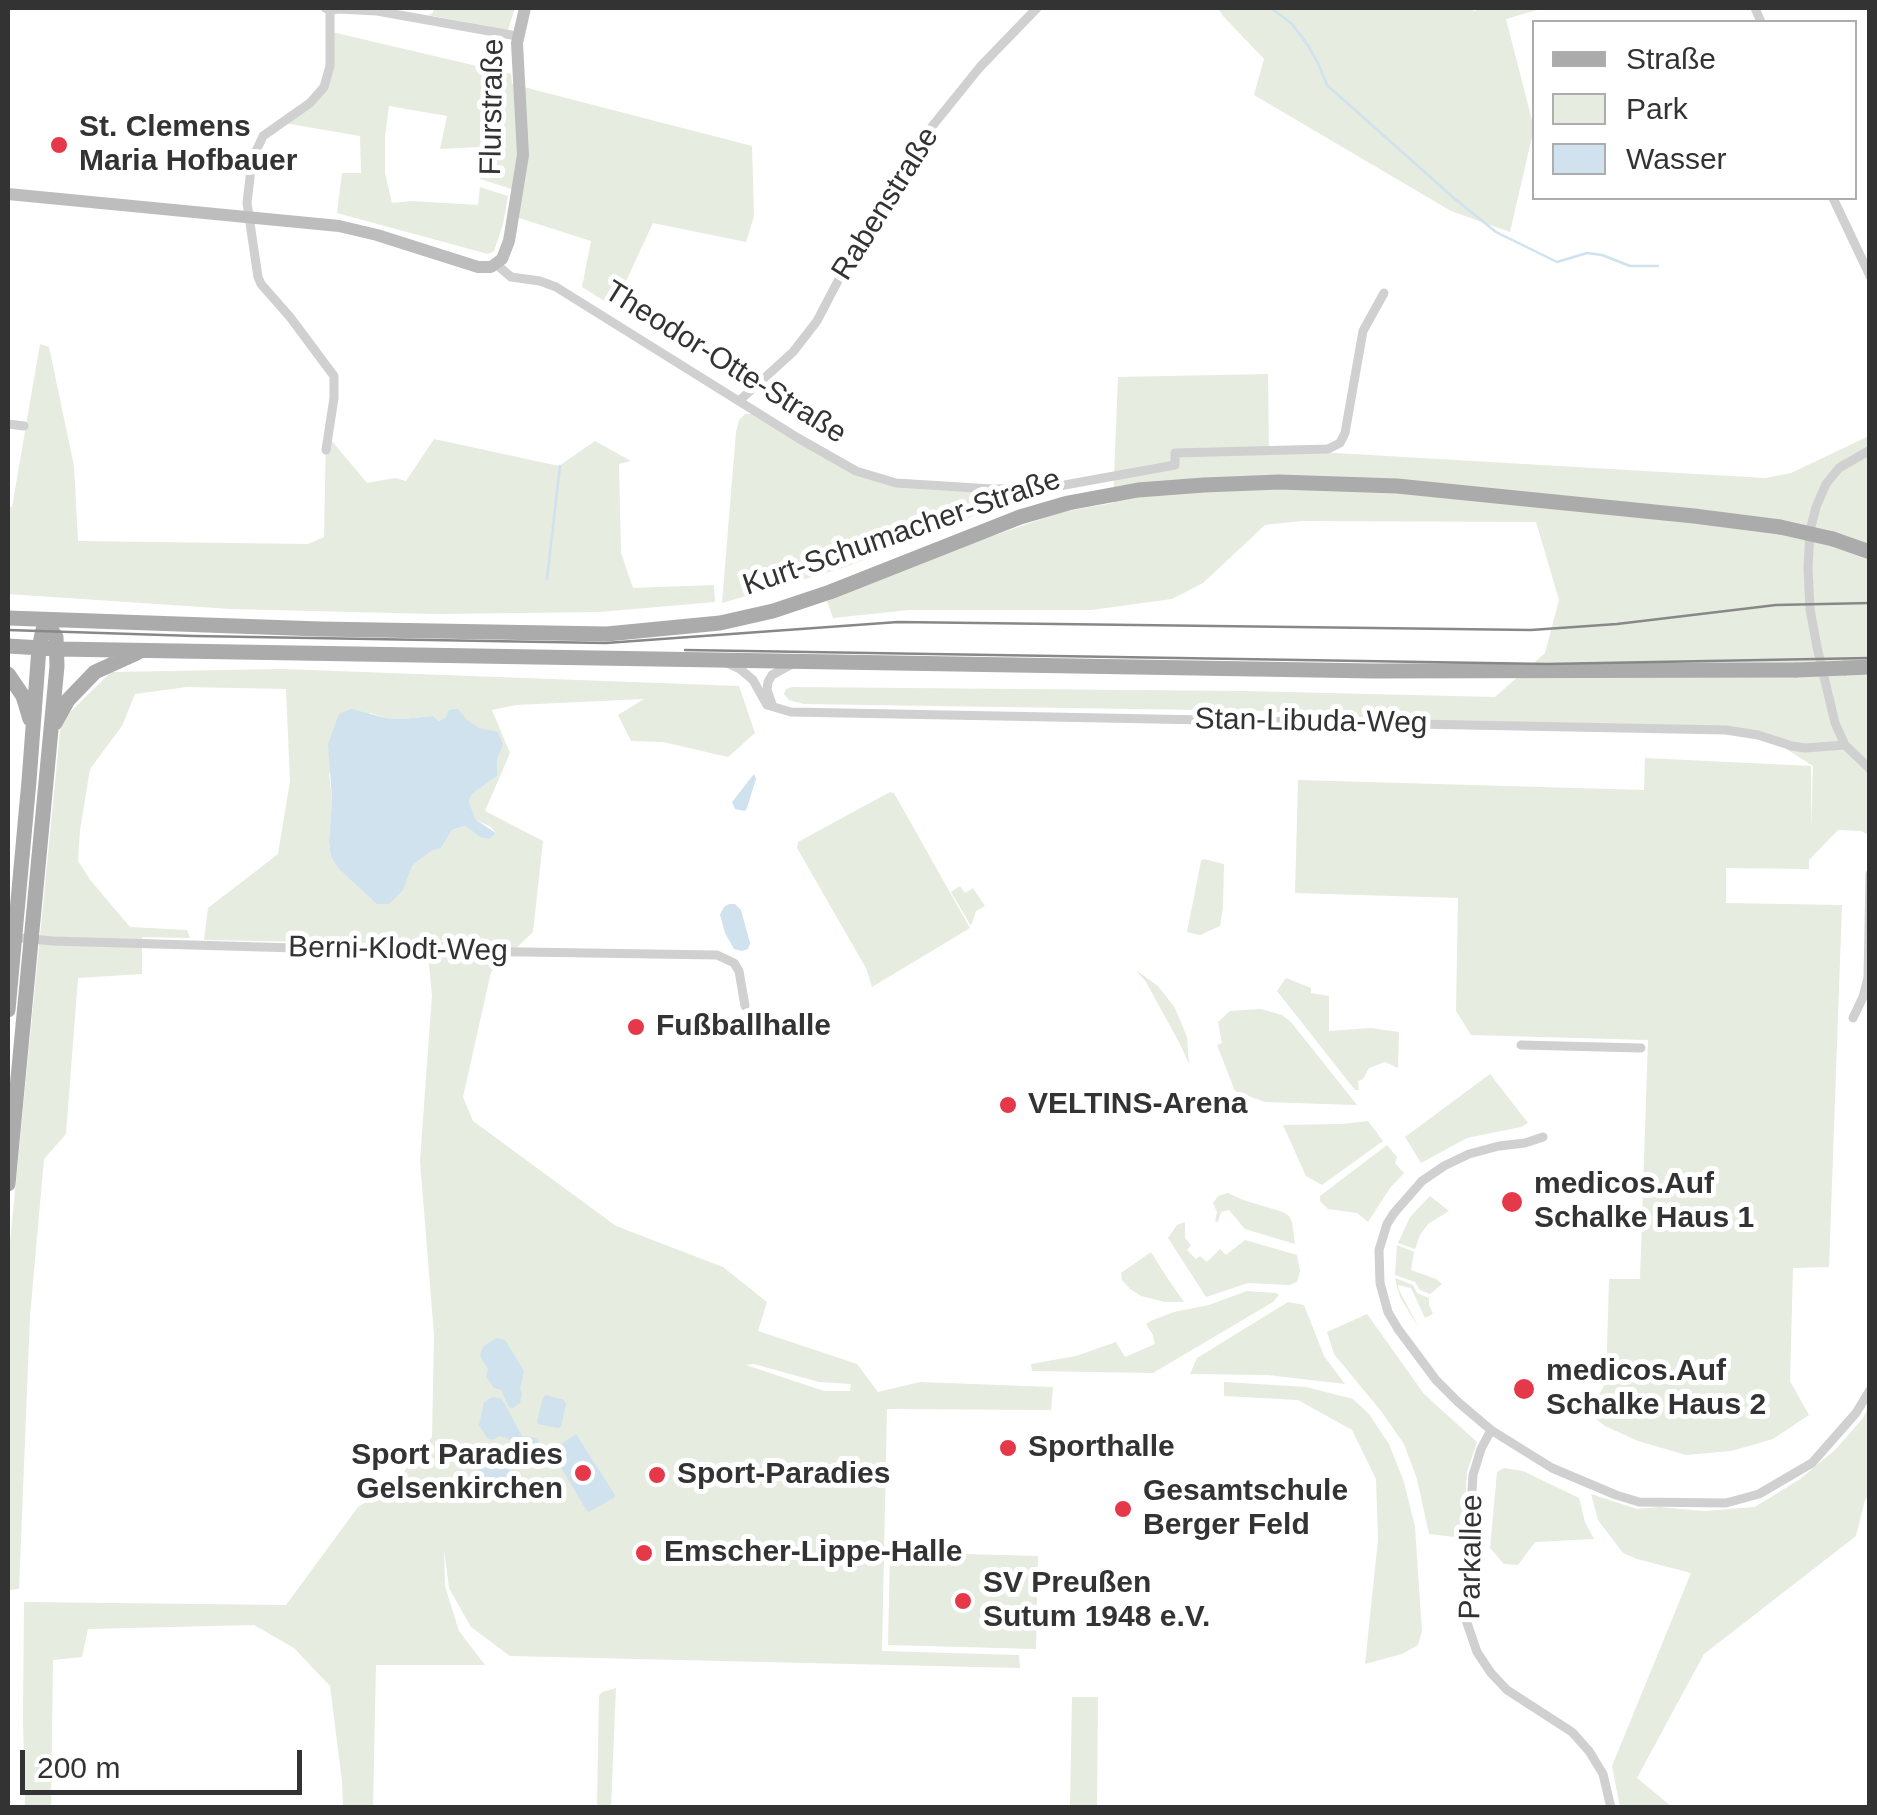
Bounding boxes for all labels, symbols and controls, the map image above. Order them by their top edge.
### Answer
legend [1532,20,1857,200]
street label: Flurstraße [474,38,512,176]
text: Straße [1626,42,1716,75]
text: Park [1626,92,1688,125]
place label: St. Clemens Maria Hofbauer [79,110,297,180]
street label: Rabenstraße [825,121,947,287]
marker: St. Clemens Maria Hofbauer [48,134,70,156]
text: Wasser [1626,142,1727,175]
street label: Theodor-Otte-Straße [597,274,853,452]
street label: Kurt-Schumacher-Straße [739,462,1065,604]
street label: Stan-Libuda-Weg [1194,702,1428,742]
street label: Berni-Klodt-Weg [288,930,508,970]
place label: Fußballhalle [656,1009,831,1045]
marker: Fußballhalle [625,1016,647,1038]
place label: VELTINS-Arena [1028,1087,1247,1123]
marker: VELTINS-Arena [997,1094,1019,1116]
place label: medicos.Auf Schalke Haus 1 [1534,1167,1754,1238]
marker: medicos.Auf Schalke Haus 1 [1499,1189,1525,1215]
place label: medicos.Auf Schalke Haus 2 [1546,1354,1766,1424]
marker: medicos.Auf Schalke Haus 2 [1511,1376,1537,1402]
place label: Sporthalle [1028,1430,1175,1466]
marker: Sporthalle [997,1437,1019,1459]
place label: Sport Paradies Gelsenkirchen [351,1438,563,1508]
place label: Sport-Paradies [677,1457,890,1493]
marker: Sport Paradies Gelsenkirchen [572,1462,594,1484]
marker: Sport-Paradies [646,1464,668,1486]
place label: Gesamtschule Berger Feld [1143,1474,1348,1544]
street label: Parkallee [1453,1494,1491,1620]
marker: Gesamtschule Berger Feld [1112,1498,1134,1520]
place label: Emscher-Lippe-Halle [664,1535,962,1571]
marker: Emscher-Lippe-Halle [633,1542,655,1564]
place label: SV Preußen Sutum 1948 e.V. [983,1566,1210,1636]
marker: SV Preußen Sutum 1948 e.V. [952,1590,974,1612]
scale bar [25,1730,308,1792]
text: 200 m [37,1751,120,1784]

